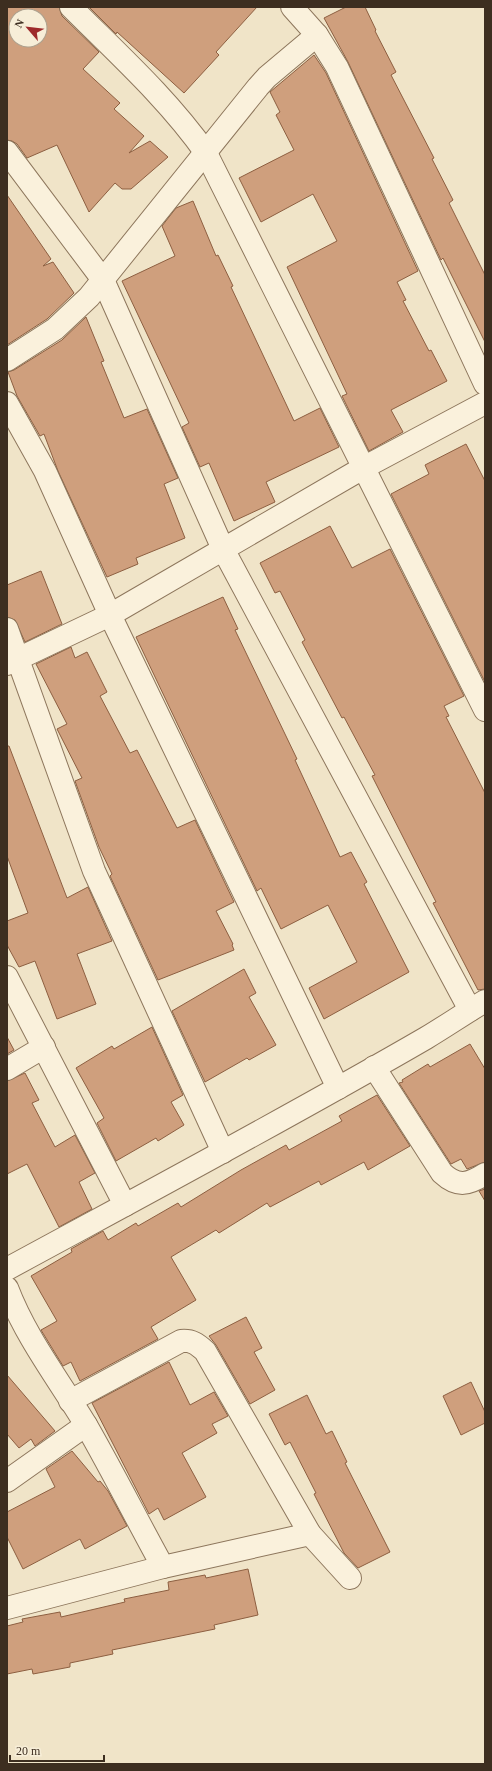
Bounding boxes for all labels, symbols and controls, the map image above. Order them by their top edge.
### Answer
north arrow [8,8,48,48]
text: N [12,17,26,30]
scale bar [10,1737,104,1763]
text: 20 m [16,1744,41,1758]

